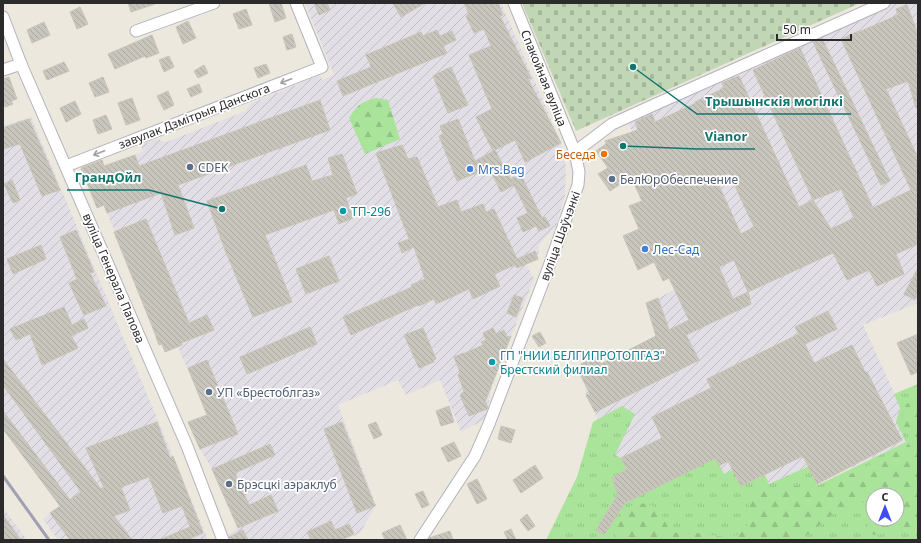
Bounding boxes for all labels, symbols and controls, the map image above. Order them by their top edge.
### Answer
scale bar [777,16,851,42]
text: 50 m [783,21,811,38]
street label: Спакойная вуліца [517,27,571,129]
one-way arrow [280,77,292,85]
street label: завулак Дзмітрыя Данскога [116,79,272,153]
callout: Трышынскія могілкі [697,89,851,114]
text: Трышынскія могілкі [705,92,843,110]
callout: Vianor [697,124,755,149]
text: Vianor [705,127,747,145]
place label: Беседа [556,146,596,163]
marker: Беседа [599,149,609,159]
one-way arrow [94,150,106,158]
place label: CDEK [198,159,229,176]
place label: Mrs.Bag [478,161,525,178]
marker: CDEK [185,162,195,172]
marker: Mrs.Bag [465,164,475,174]
callout: ГрандОйл [67,165,149,190]
text: ГрандОйл [75,168,141,186]
place label: БелЮрОбеспечение [620,171,738,188]
marker: БелЮрОбеспечение [607,174,617,184]
street label: вуліца Шаўчэнкі [536,189,584,283]
place label: ТП-296 [351,203,391,220]
marker: ТП-296 [338,206,348,216]
street label: вуліца Генерала Папова [79,210,149,346]
place label: Лес-Сад [653,241,700,258]
marker: Лес-Сад [640,244,650,254]
place label: ГП "НИИ БЕЛГИПРОТОПГАЗ" Брестский филиал [500,347,665,378]
marker: ГП "НИИ БЕЛГИПРОТОПГАЗ" Брестский филиал [487,357,497,367]
place label: УП «Брестоблгаз» [217,384,320,401]
marker: УП «Брестоблгаз» [204,387,214,397]
place label: Брэсцкі аэраклуб [237,476,337,493]
marker: Брэсцкі аэраклуб [224,479,234,489]
north arrow [865,487,905,527]
text: С [881,489,889,504]

